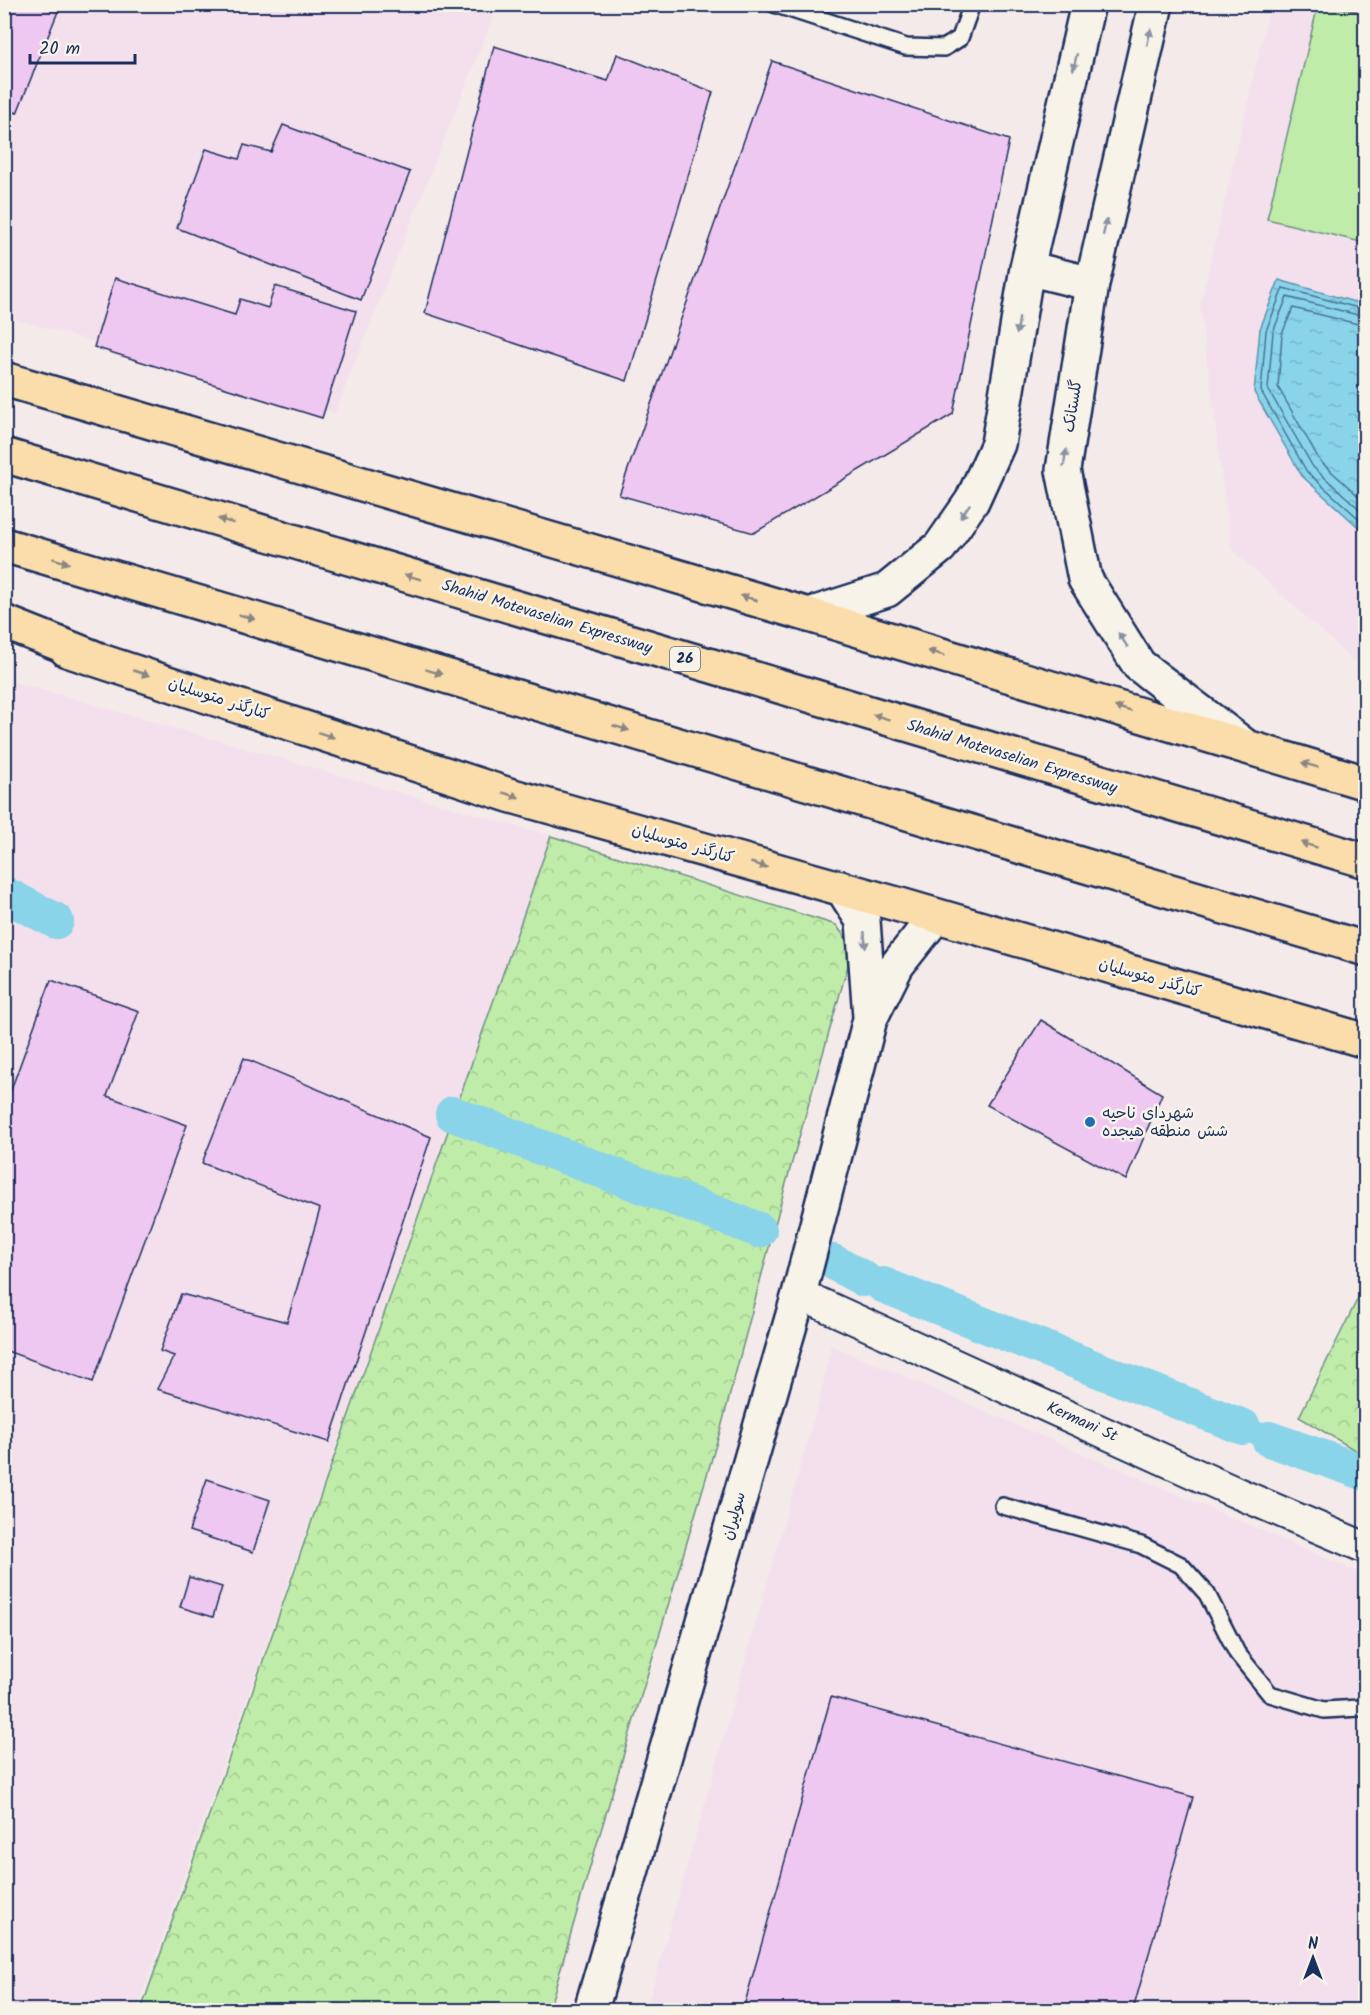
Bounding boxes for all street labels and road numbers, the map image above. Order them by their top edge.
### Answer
street label: گلستانک [1057,378,1090,434]
street label: Shahid Motevaselian Expressway [439,573,656,661]
road number: 26 [670,647,700,671]
street label: کنارگذر متوسلیان [165,671,273,727]
street label: Shahid Motevaselian Expressway [904,713,1121,801]
street label: کنارگذر متوسلیان [629,817,737,871]
street label: کنارگذر متوسلیان [1096,951,1204,1005]
street label: Kermani St [1042,1395,1122,1449]
street label: سولیران [715,1489,753,1543]

